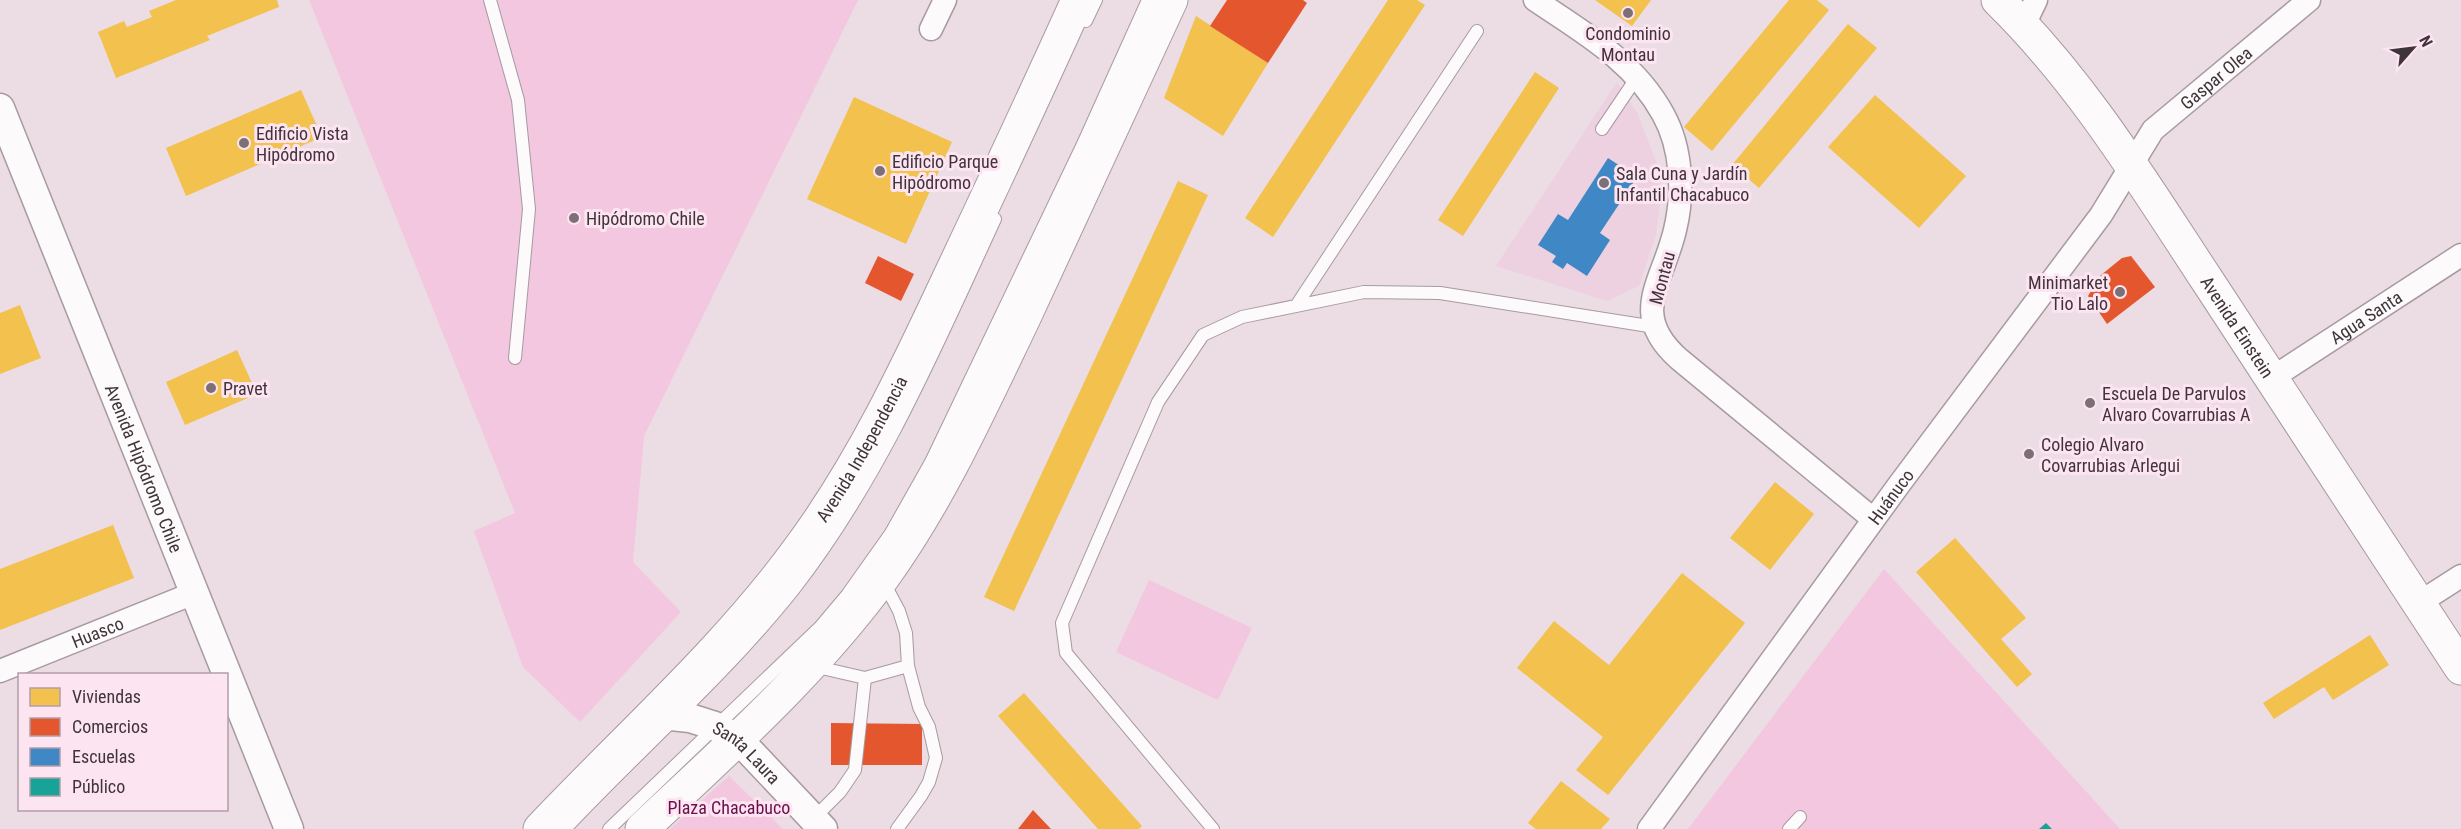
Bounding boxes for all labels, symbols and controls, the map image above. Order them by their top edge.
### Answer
marker: Condominio Montau [1621,6,1635,20]
north arrow [2383,18,2443,78]
place label: Condominio Montau [1585,23,1671,65]
text: N [2415,32,2436,50]
street label: Gaspar Olea [2176,42,2256,113]
place label: Edificio Vista Hipódromo [256,123,349,165]
marker: Edificio Vista Hipódromo [237,136,251,150]
place label: Edificio Parque Hipódromo [892,151,998,193]
place label: Sala Cuna y Jardín Infantil Chacabuco [1616,163,1749,205]
marker: Edificio Parque Hipódromo [873,164,887,178]
marker: Sala Cuna y Jardín Infantil Chacabuco [1597,176,1611,190]
place label: Hipódromo Chile [586,208,705,229]
marker: Hipódromo Chile [567,211,581,225]
street label: Montau [1645,249,1679,307]
place label: Minimarket Tio Lalo [2028,272,2108,314]
street label: Avenida Einstein [2197,272,2279,381]
marker: Minimarket Tio Lalo [2113,285,2127,299]
street label: Agua Santa [2326,286,2406,348]
street label: Avenida Independencia [811,372,911,525]
place label: Pravet [223,378,268,399]
street label: Avenida Hipódromo Chile [101,381,187,555]
marker: Pravet [204,381,218,395]
place label: Escuela De Parvulos Alvaro Covarrubias A [2102,383,2251,425]
marker: Escuela De Parvulos Alvaro Covarrubias A [2083,396,2097,410]
place label: Colegio Alvaro Covarrubias Arlegui [2041,434,2180,476]
marker: Colegio Alvaro Covarrubias Arlegui [2022,447,2036,461]
street label: Huánuco [1863,465,1918,528]
street label: Huasco [68,612,126,652]
legend [18,673,228,811]
text: Viviendas [72,686,141,707]
text: Comercios [72,716,148,737]
street label: Santa Laura [709,717,785,788]
text: Escuelas [72,746,136,767]
text: Público [72,776,125,797]
park label: Plaza Chacabuco [668,797,790,818]

